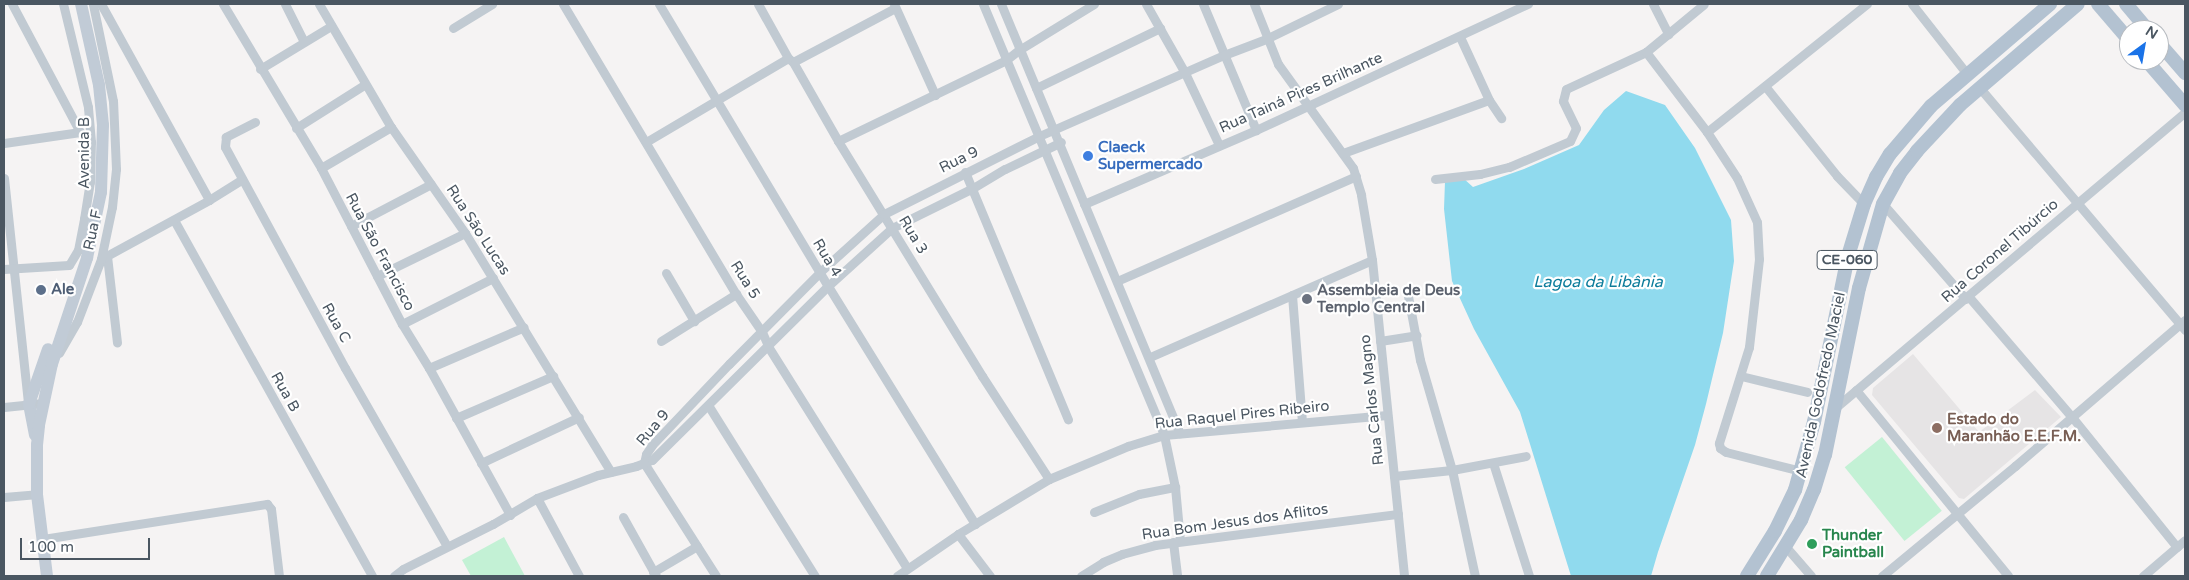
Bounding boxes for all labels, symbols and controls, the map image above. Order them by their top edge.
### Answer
north arrow [2119,20,2169,70]
text: N [2142,23,2161,43]
street label: Rua Tainá Pires Brilhante [1217,49,1385,137]
street label: Avenida B [76,117,94,189]
place label: Claeck Supermercado [1098,138,1203,173]
street label: Rua 9 [936,143,982,177]
marker: Claeck Supermercado [1082,150,1094,162]
street label: Rua São Lucas [442,181,514,279]
street label: Rua São Francisco [341,190,419,314]
street label: Rua Coronel Tibúrcio [1938,195,2062,307]
street label: Rua F [80,208,106,252]
street label: Rua 3 [895,213,931,257]
street label: Rua 4 [809,236,845,280]
road number: CE-060 [1816,248,1878,272]
street label: Rua 5 [726,258,764,302]
water label: Lagoa da Libânia [1533,272,1663,292]
place label: Ale [51,281,74,299]
place label: Assembleia de Deus Templo Central [1317,281,1460,316]
marker: Ale [35,284,47,296]
street label: Avenida Godofredo Maciel [1792,290,1850,480]
marker: Assembleia de Deus Templo Central [1301,293,1313,305]
street label: Rua C [318,300,354,346]
street label: Rua Carlos Magno [1356,334,1388,466]
street label: Rua B [267,369,303,415]
street label: Rua Raquel Pires Ribeiro [1154,397,1330,433]
street label: Rua 9 [633,406,673,450]
place label: Estado do Maranhão E.E.F.M. [1947,410,2081,445]
marker: Estado do Maranhão E.E.F.M. [1931,422,1943,434]
street label: Rua Bom Jesus dos Aflitos [1141,500,1329,544]
place label: Thunder Paintball [1822,526,1884,561]
scale bar [22,528,152,560]
text: 100 m [28,538,74,556]
marker: Thunder Paintball [1806,538,1818,550]

